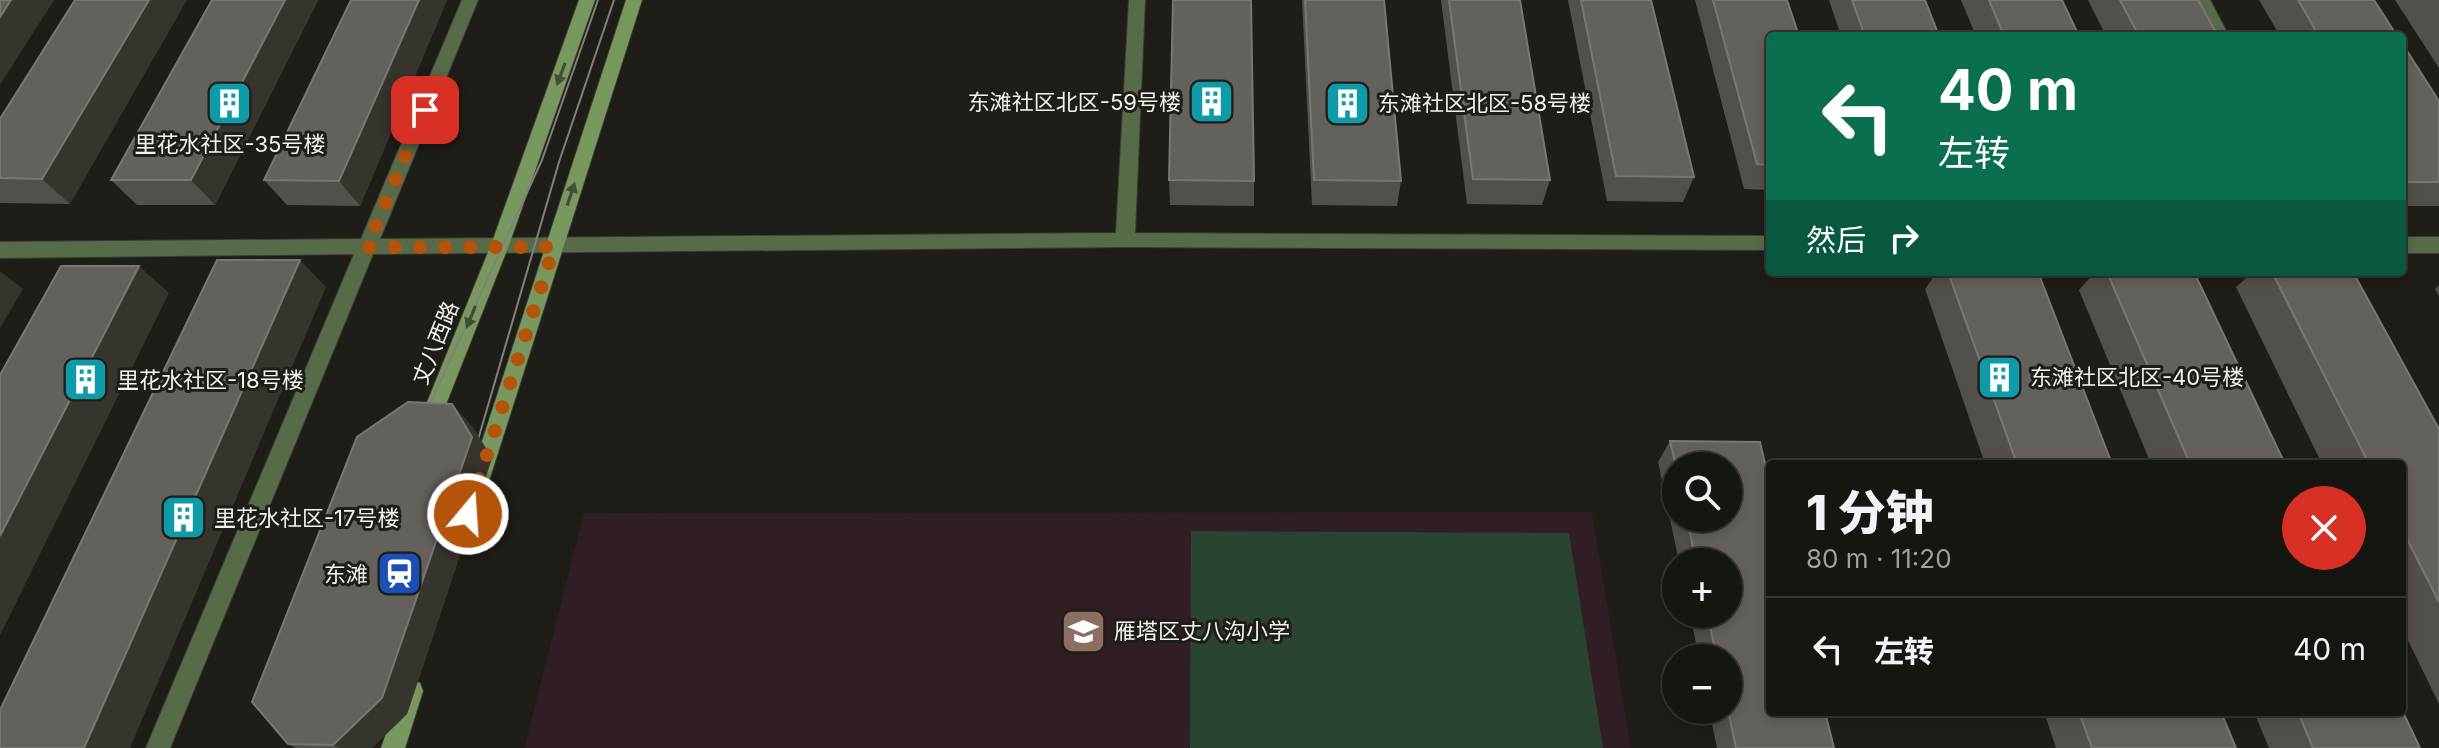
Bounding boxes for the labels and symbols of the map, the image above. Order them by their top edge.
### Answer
one-way arrow [554,62,566,86]
pin [391,76,459,144]
building icon: 东滩社区北区-59号楼 [1188,78,1236,126]
building icon: 里花水社区-35号楼 [206,79,254,127]
building icon: 东滩社区北区-58号楼 [1323,79,1371,127]
place label: 东滩社区北区-59号楼 [968,89,1181,115]
place label: 东滩社区北区-58号楼 [1378,90,1591,116]
place label: 里花水社区-35号楼 [135,131,325,157]
one-way arrow [566,182,578,206]
street label: 丈八西路 [406,297,464,389]
one-way arrow [464,305,477,329]
building icon: 东滩社区北区-40号楼 [1975,353,2023,401]
building icon: 里花水社区-18号楼 [62,356,110,404]
place label: 东滩社区北区-40号楼 [2030,364,2244,390]
place label: 里花水社区-18号楼 [117,367,304,393]
position arrow [426,472,510,556]
building icon: 里花水社区-17号楼 [159,494,207,542]
place label: 里花水社区-17号楼 [214,505,400,531]
station icon: 东滩 [375,550,423,598]
place label: 东滩 [324,561,368,587]
school or university icon: 雁塔区丈八沟小学 [1059,607,1107,655]
place label: 雁塔区丈八沟小学 [1114,618,1290,644]

